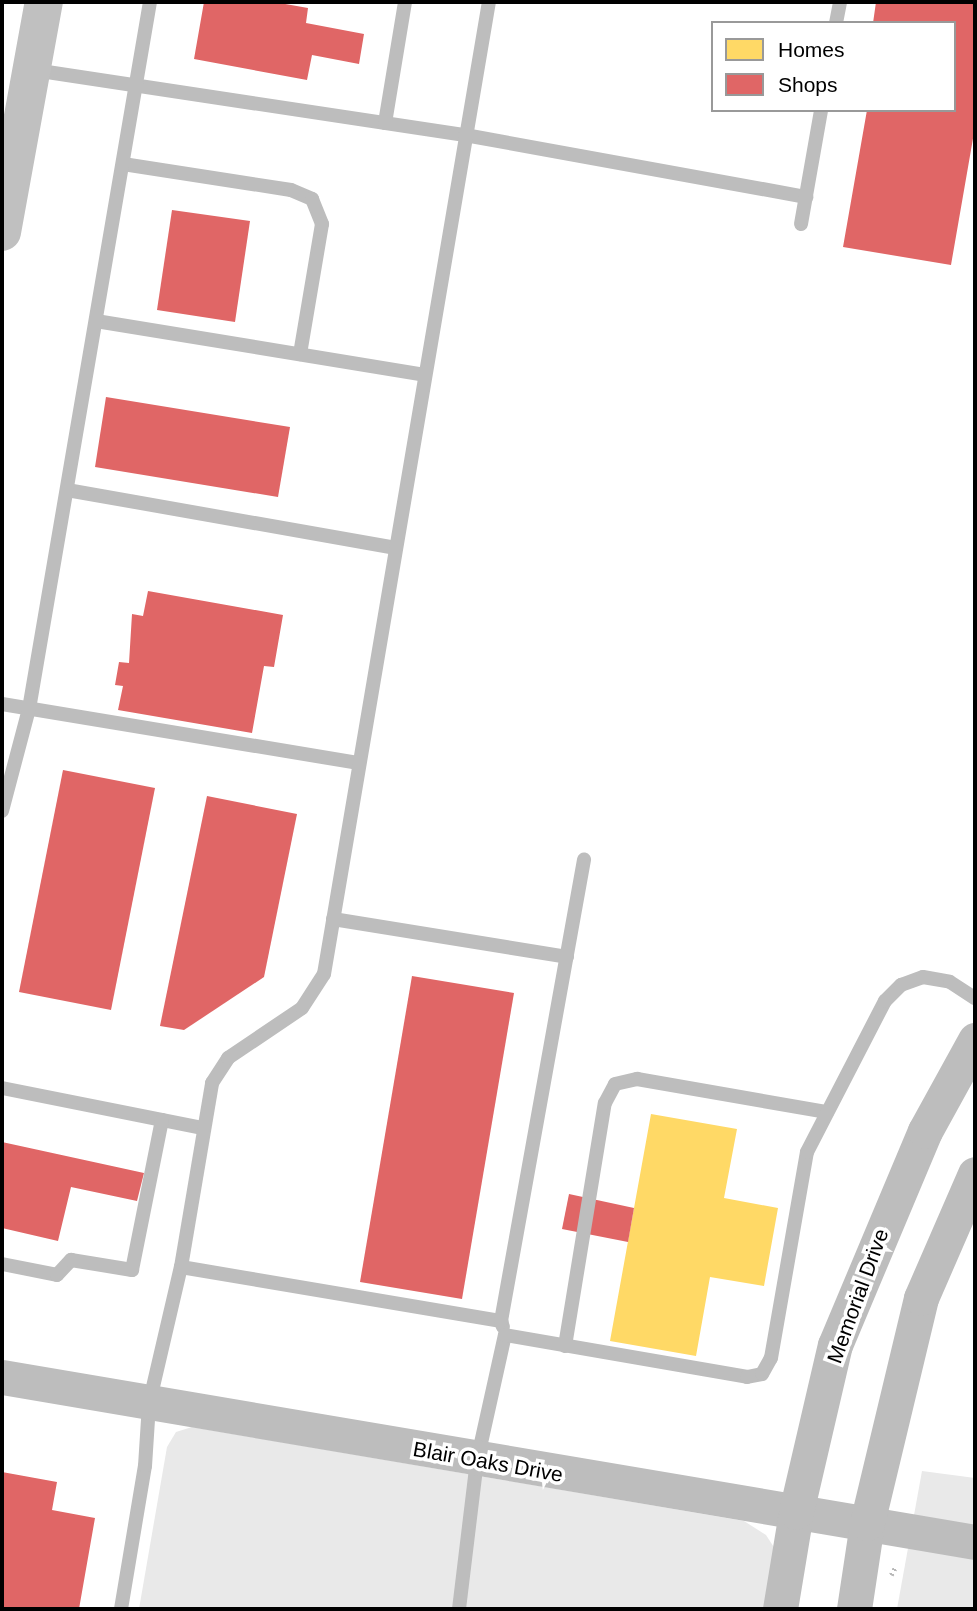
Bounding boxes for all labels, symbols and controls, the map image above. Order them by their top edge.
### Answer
legend [711,21,956,112]
text: Homes [778,38,845,61]
text: Shops [778,73,838,96]
street label: Memorial Drive [822,1225,894,1367]
street label: Blair Oaks Drive [411,1436,565,1488]

